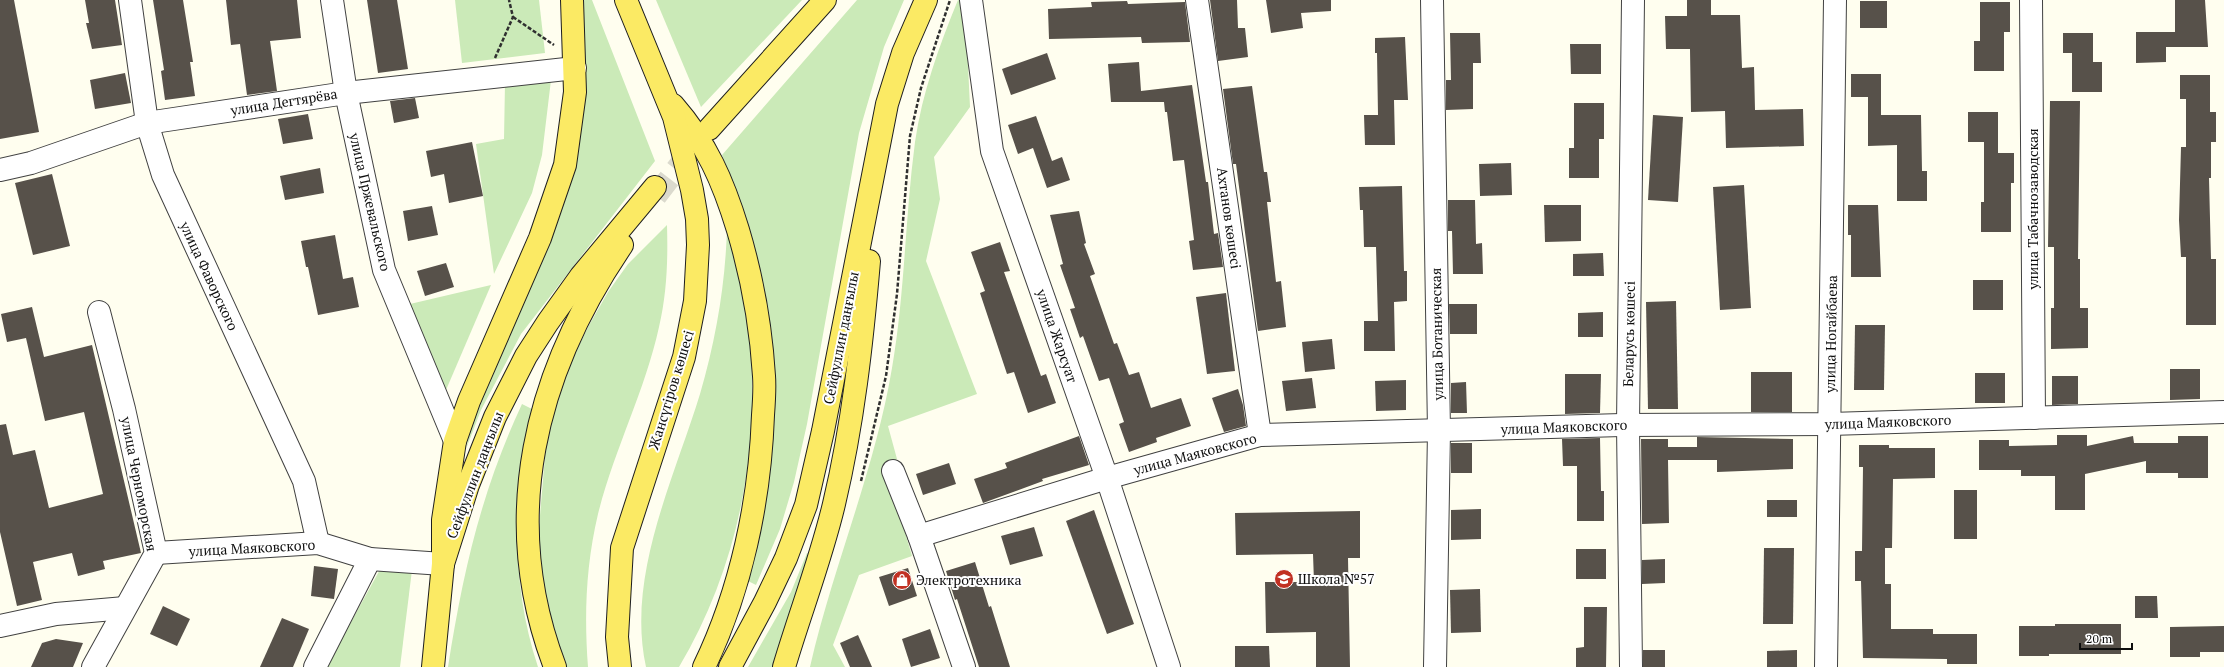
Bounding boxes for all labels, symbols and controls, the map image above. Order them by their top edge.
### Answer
street label: улица Дегтярёва [228,84,339,119]
street label: улица Табачнозаводская [2023,128,2042,291]
street label: улица Пржевальского [345,130,396,273]
street label: Ахтанов көшесі [1213,166,1246,270]
street label: улица Фаворского [175,217,243,334]
street label: улица Ботаническая [1426,268,1447,401]
street label: Сейфуллин даңғылы [818,270,863,406]
street label: улица Ногайбаева [1820,275,1841,394]
street label: Беларусь көшесі [1618,281,1639,387]
street label: улица Жарсуат [1032,286,1082,385]
street label: Жансүгіров көшесі [643,328,698,452]
street label: Сейфуллин даңғылы [442,409,508,541]
street label: улица Маяковского [1823,410,1952,433]
street label: улица Черноморская [117,414,162,553]
street label: улица Маяковского [1499,415,1628,438]
street label: улица Маяковского [1130,428,1259,479]
street label: улица Маяковского [187,535,316,560]
school or university icon: Школа №57 [1273,568,1295,590]
shop icon: Электротехника [891,569,913,591]
place label: Школа №57 [1298,569,1375,588]
place label: Электротехника [916,570,1022,589]
scale bar [2080,625,2132,651]
text: 20 m [2086,631,2113,646]

